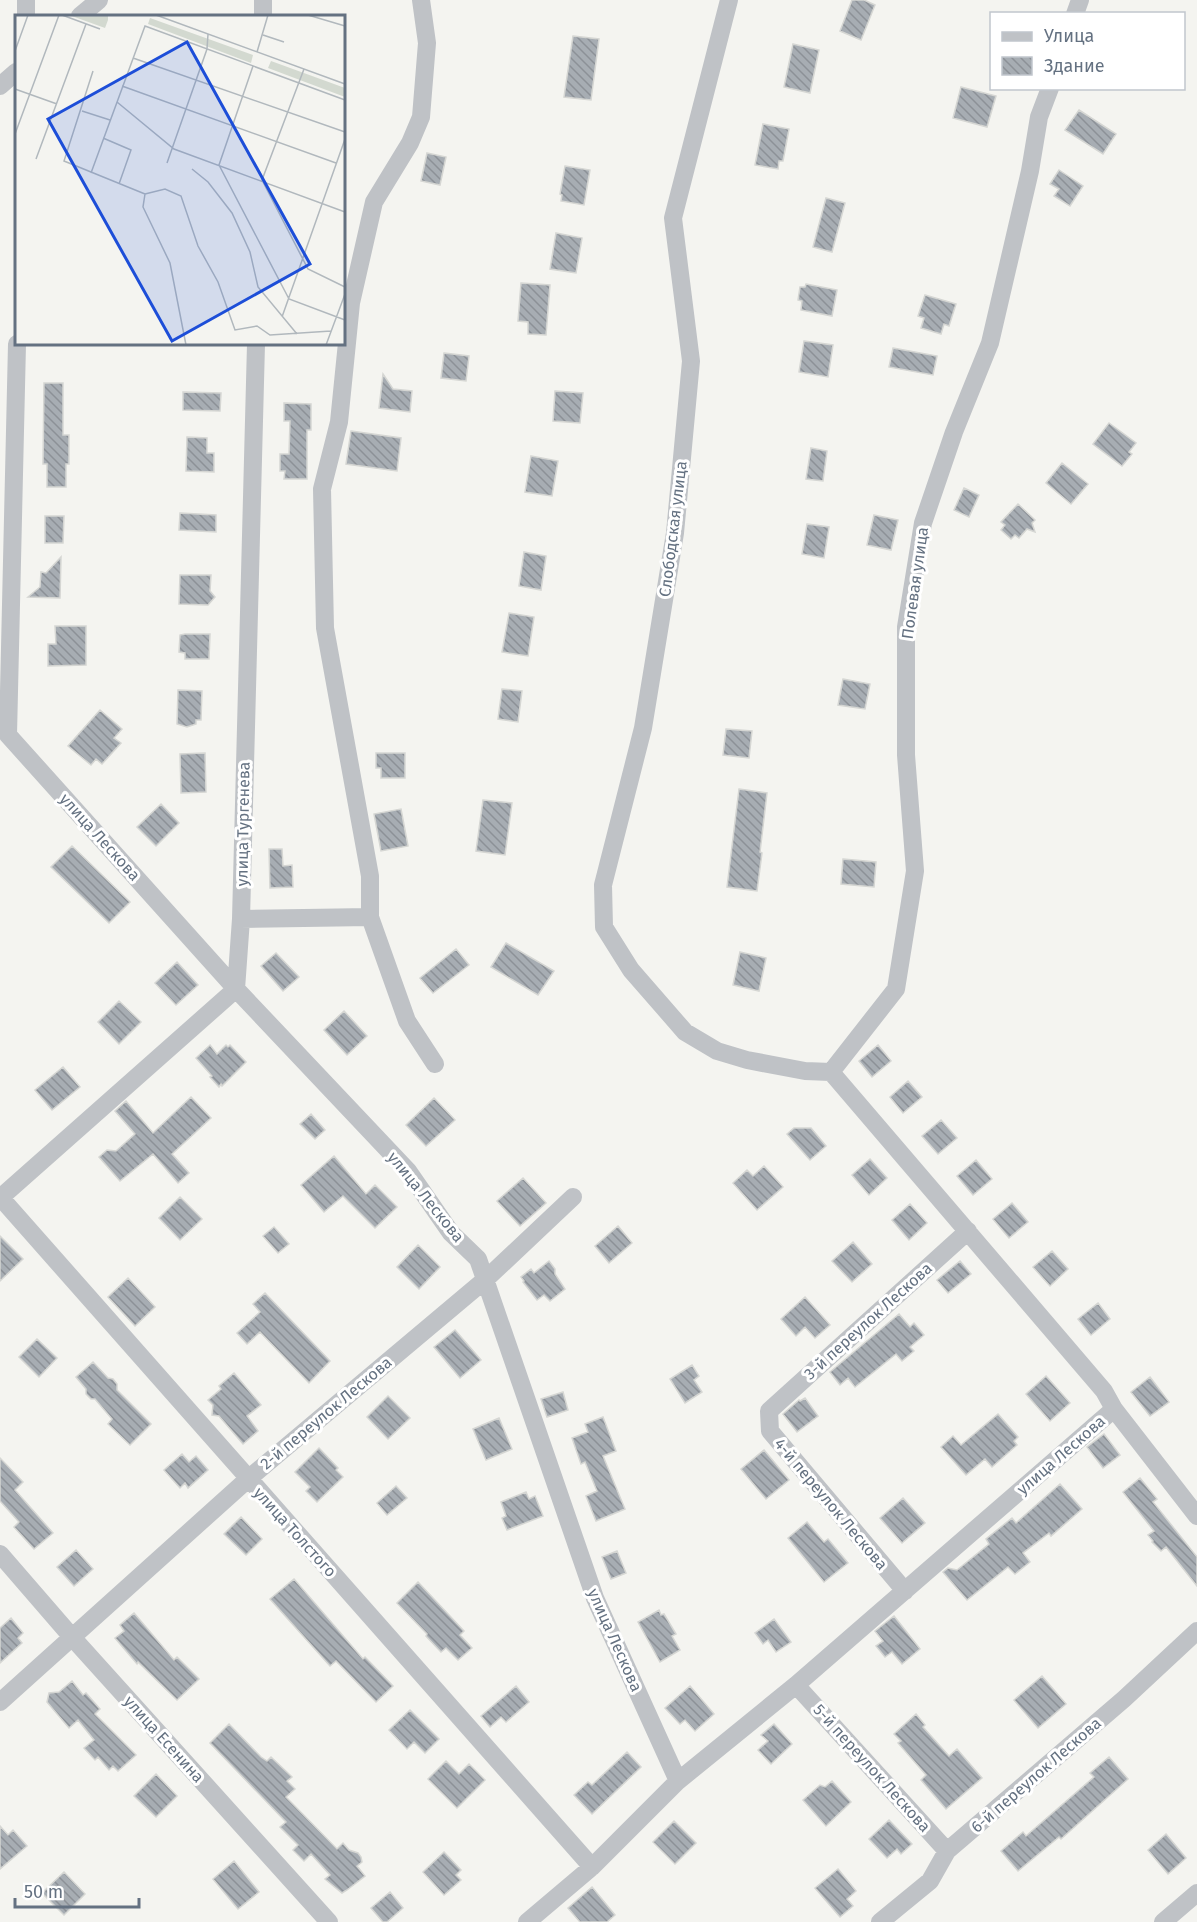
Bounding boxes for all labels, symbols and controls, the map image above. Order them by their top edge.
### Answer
legend [990,12,1185,90]
inset map [15,15,345,345]
text: Улица [1044,25,1094,47]
text: Здание [1044,55,1105,77]
street label: Слободская улица [655,460,691,598]
street label: Полевая улица [898,526,932,640]
street label: улица Тургенева [232,761,254,887]
street label: улица Лескова [56,789,144,885]
street label: улица Лескова [384,1148,468,1246]
street label: 3-й переулок Лескова [800,1259,936,1383]
street label: 2-й переулок Лескова [257,1353,395,1473]
street label: улица Лескова [1013,1411,1109,1499]
street label: 4-й переулок Лескова [770,1434,892,1574]
street label: улица Толстого [250,1483,340,1581]
street label: улица Лескова [584,1586,646,1694]
street label: улица Есенина [120,1692,208,1786]
street label: 5-й переулок Лескова [810,1700,934,1836]
street label: 6-й переулок Лескова [967,1713,1105,1837]
scale bar [15,1871,140,1909]
text: 50 m [24,1881,63,1903]

